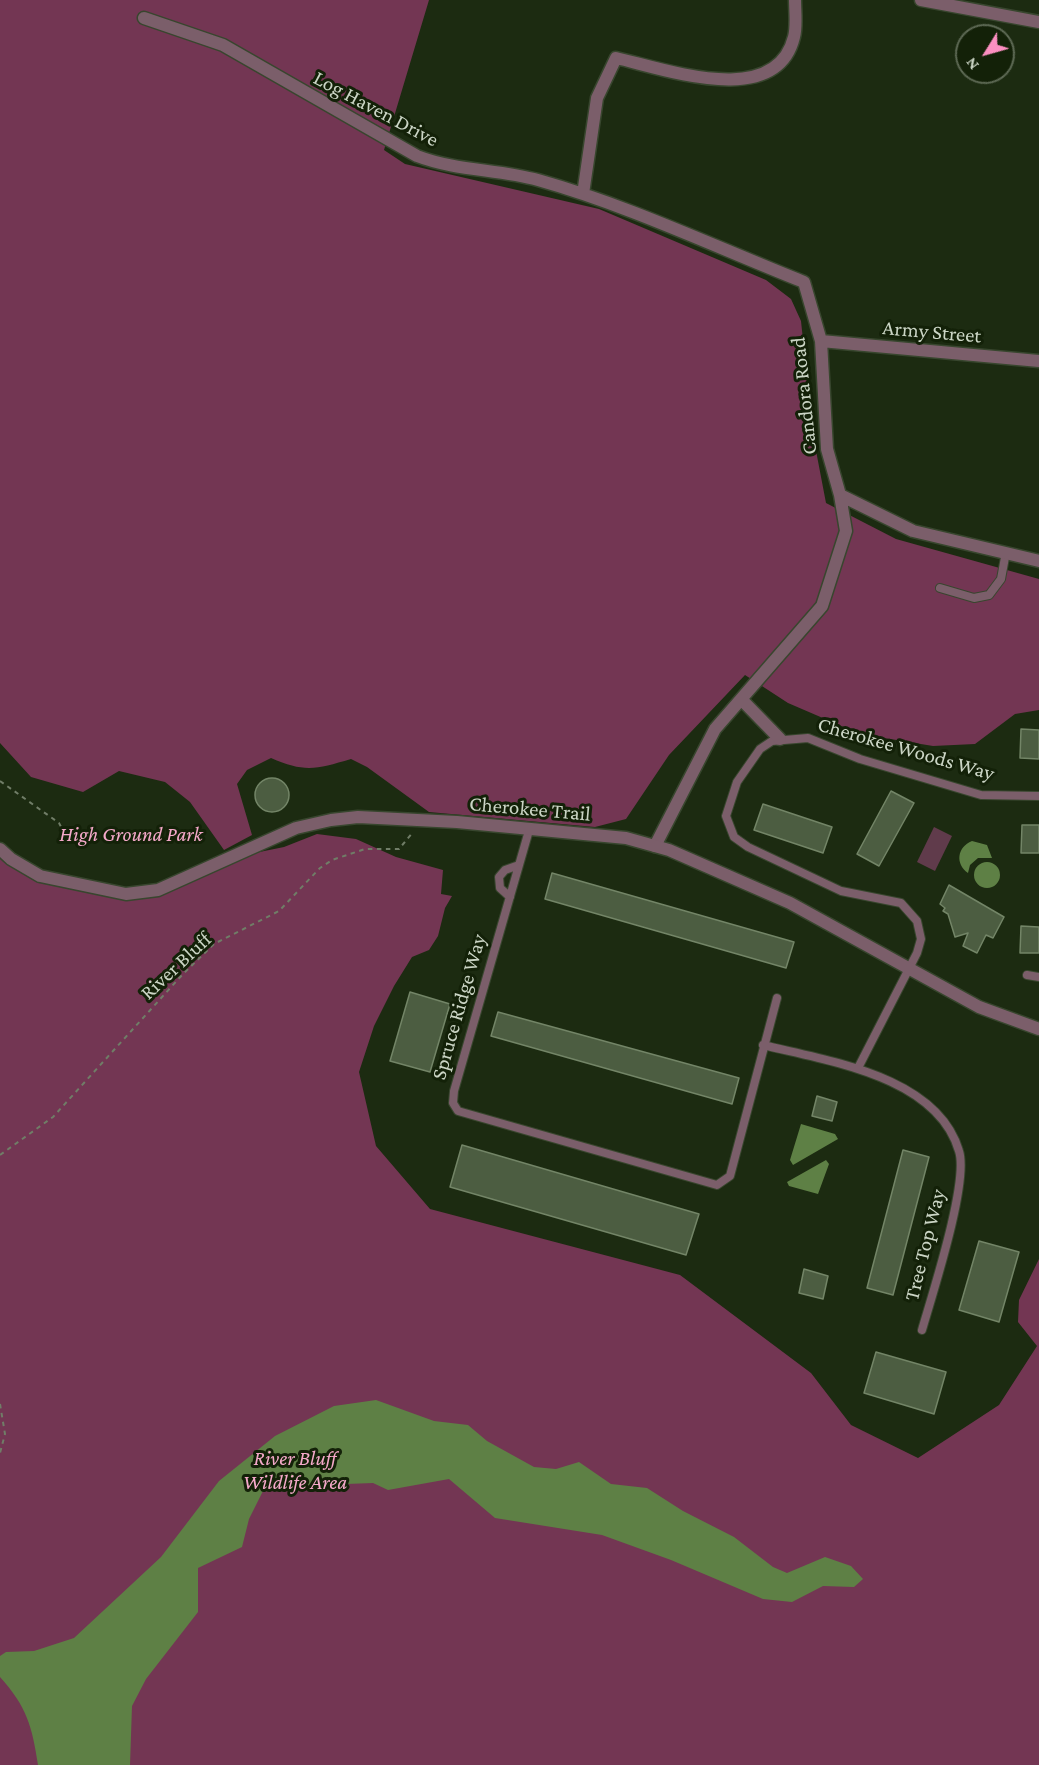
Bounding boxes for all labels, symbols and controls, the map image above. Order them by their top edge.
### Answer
north arrow [955,24,1015,84]
text: N [962,54,982,73]
street label: Log Haven Drive [309,65,443,153]
street label: Army Street [882,315,982,349]
street label: Candora Road [785,336,823,456]
street label: Cherokee Woods Way [815,712,997,786]
street label: Cherokee Trail [468,791,592,827]
park label: High Ground Park [59,822,203,848]
street label: River Bluff [135,927,217,1005]
street label: Spruce Ridge Way [426,931,492,1083]
street label: Tree Top Way [899,1186,951,1304]
park label: River Bluff Wildlife Area [243,1446,347,1496]

